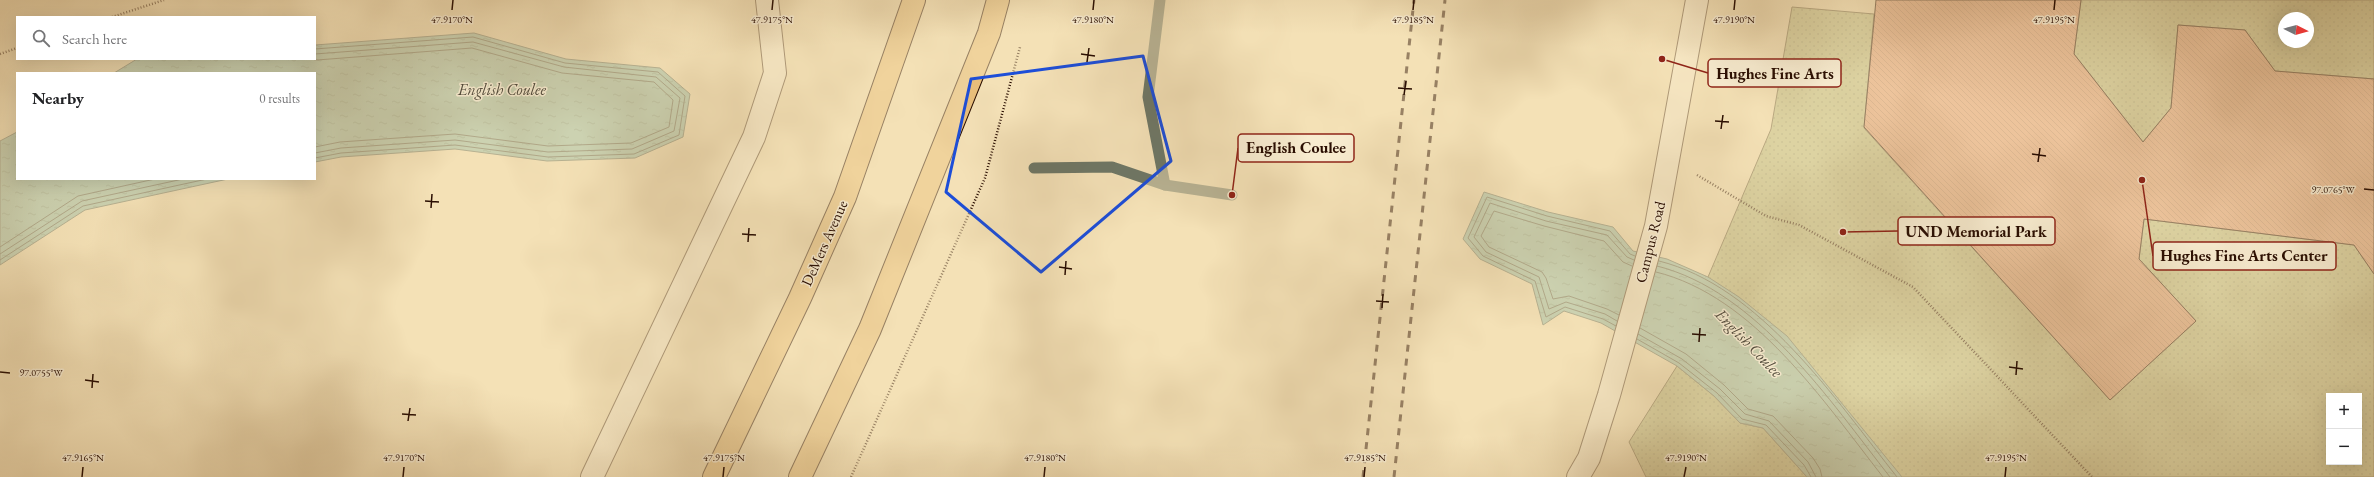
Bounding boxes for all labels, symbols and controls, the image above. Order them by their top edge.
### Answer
north arrow [2278,12,2314,48]
text: 47.9170°N [431,13,473,26]
text: 47.9175°N [751,13,793,26]
text: 47.9180°N [1072,13,1114,26]
text: 47.9185°N [1392,13,1434,26]
text: 47.9190°N [1713,13,1755,26]
text: 47.9195°N [2033,13,2075,26]
search box [16,16,316,60]
icon: search [30,27,52,49]
text: Search here [62,29,127,48]
callout: Hughes Fine Arts [1708,59,1841,87]
text: Hughes Fine Arts [1716,63,1834,84]
water label: English Coulee [457,79,546,100]
text: Nearby [32,87,84,109]
text: 0 results [259,90,300,107]
callout: English Coulee [1238,134,1354,162]
text: English Coulee [1246,137,1346,158]
text: 97.0765°W [2311,183,2355,196]
street label: DeMers Avenue [797,197,851,289]
street label: Campus Road [1631,199,1669,285]
callout: UND Memorial Park [1898,217,2055,245]
text: UND Memorial Park [1905,221,2047,242]
callout: Hughes Fine Arts Center [2153,242,2336,270]
text: Hughes Fine Arts Center [2160,245,2328,266]
water label: English Coulee [1710,303,1787,382]
text: 97.0755°W [19,366,63,379]
map controls [2326,393,2362,465]
button: + [2326,393,2362,429]
button: − [2326,429,2362,465]
text: 47.9165°N [62,451,104,464]
text: 47.9170°N [383,451,425,464]
text: 47.9175°N [703,451,745,464]
text: 47.9180°N [1024,451,1066,464]
text: 47.9185°N [1344,451,1386,464]
text: 47.9190°N [1665,451,1707,464]
text: 47.9195°N [1985,451,2027,464]

